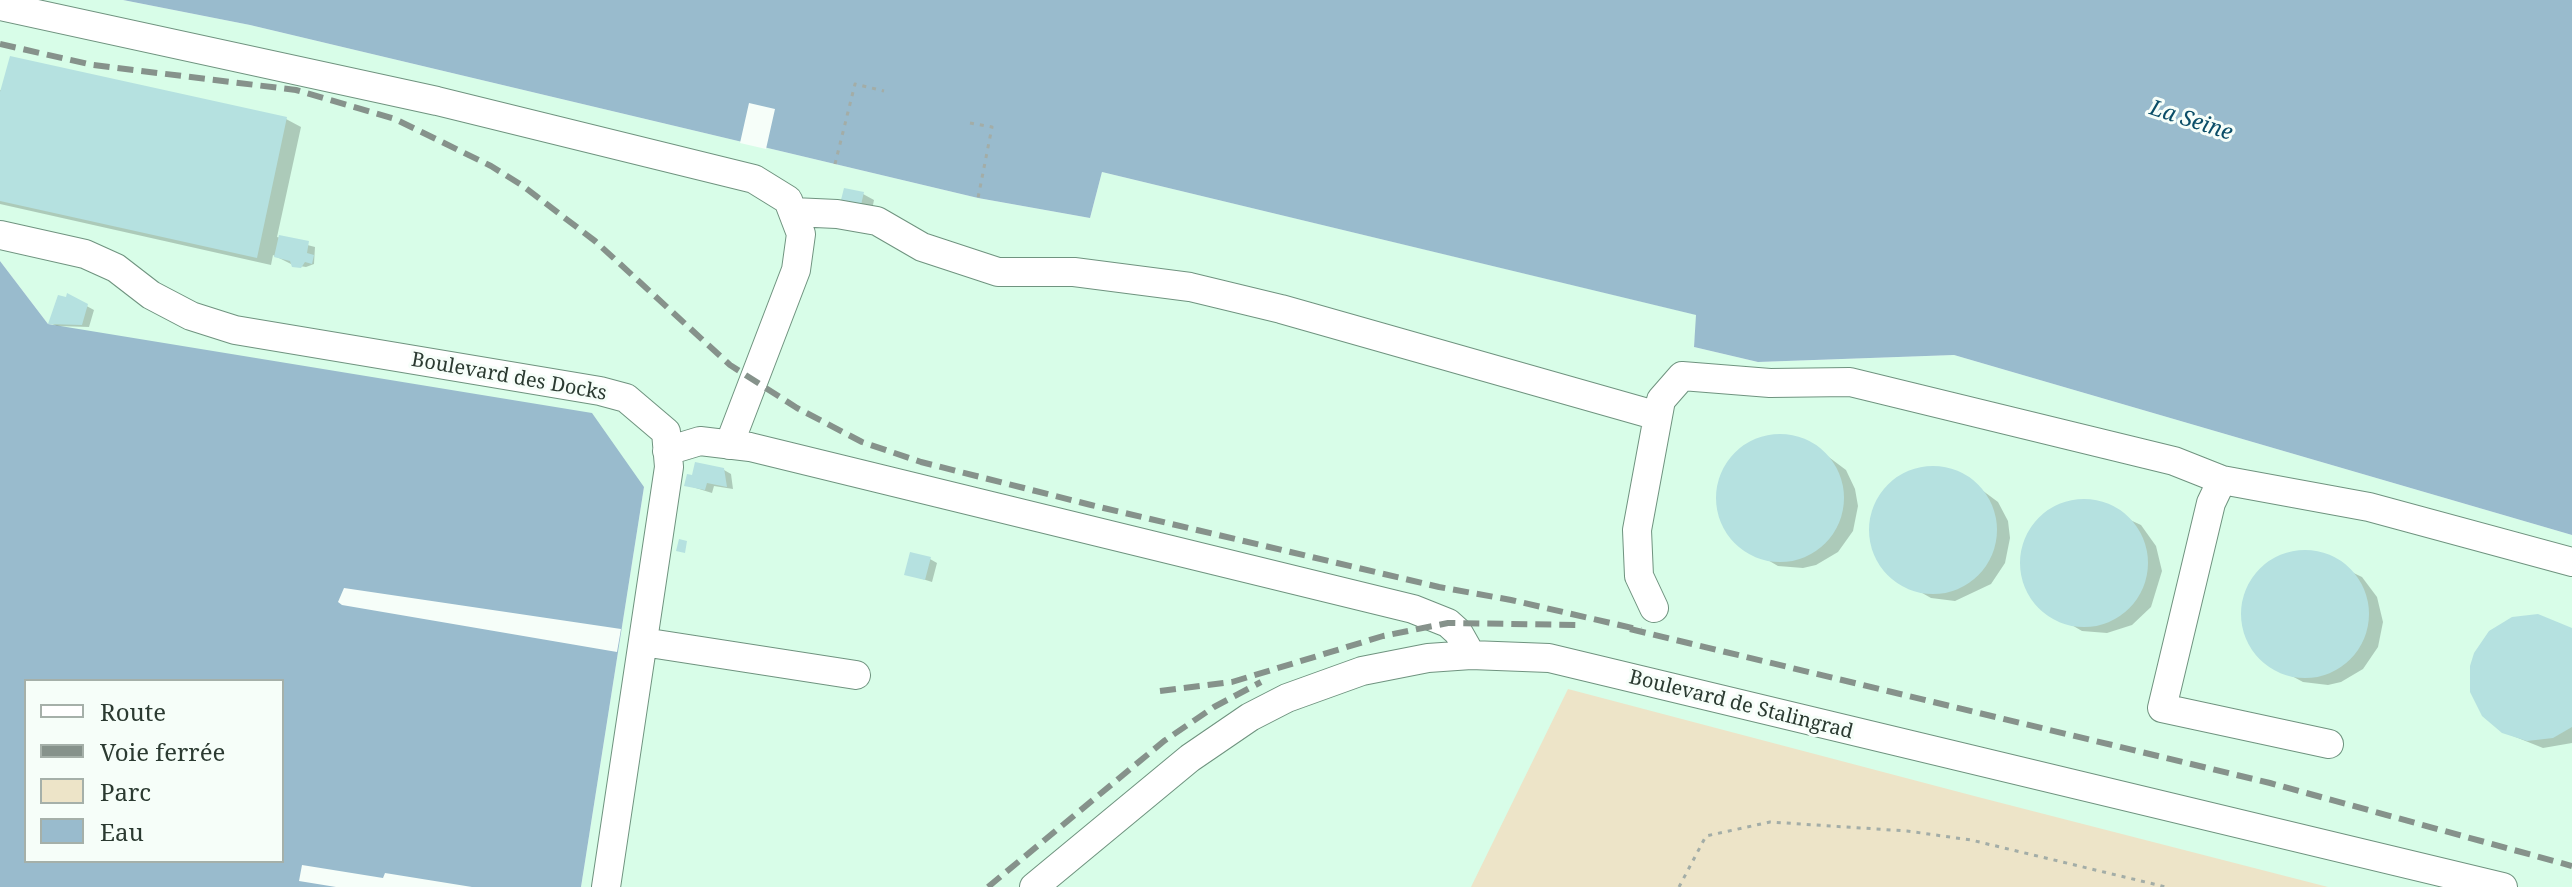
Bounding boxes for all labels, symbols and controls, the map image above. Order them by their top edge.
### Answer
water label: La Seine [2146,95,2236,147]
street label: Boulevard des Docks [410,348,608,406]
street label: Boulevard de Stalingrad [1626,666,1856,744]
legend [24,679,284,863]
text: Route [100,695,166,728]
text: Voie ferrée [100,735,225,768]
text: Parc [100,775,151,808]
text: Eau [100,815,144,848]

